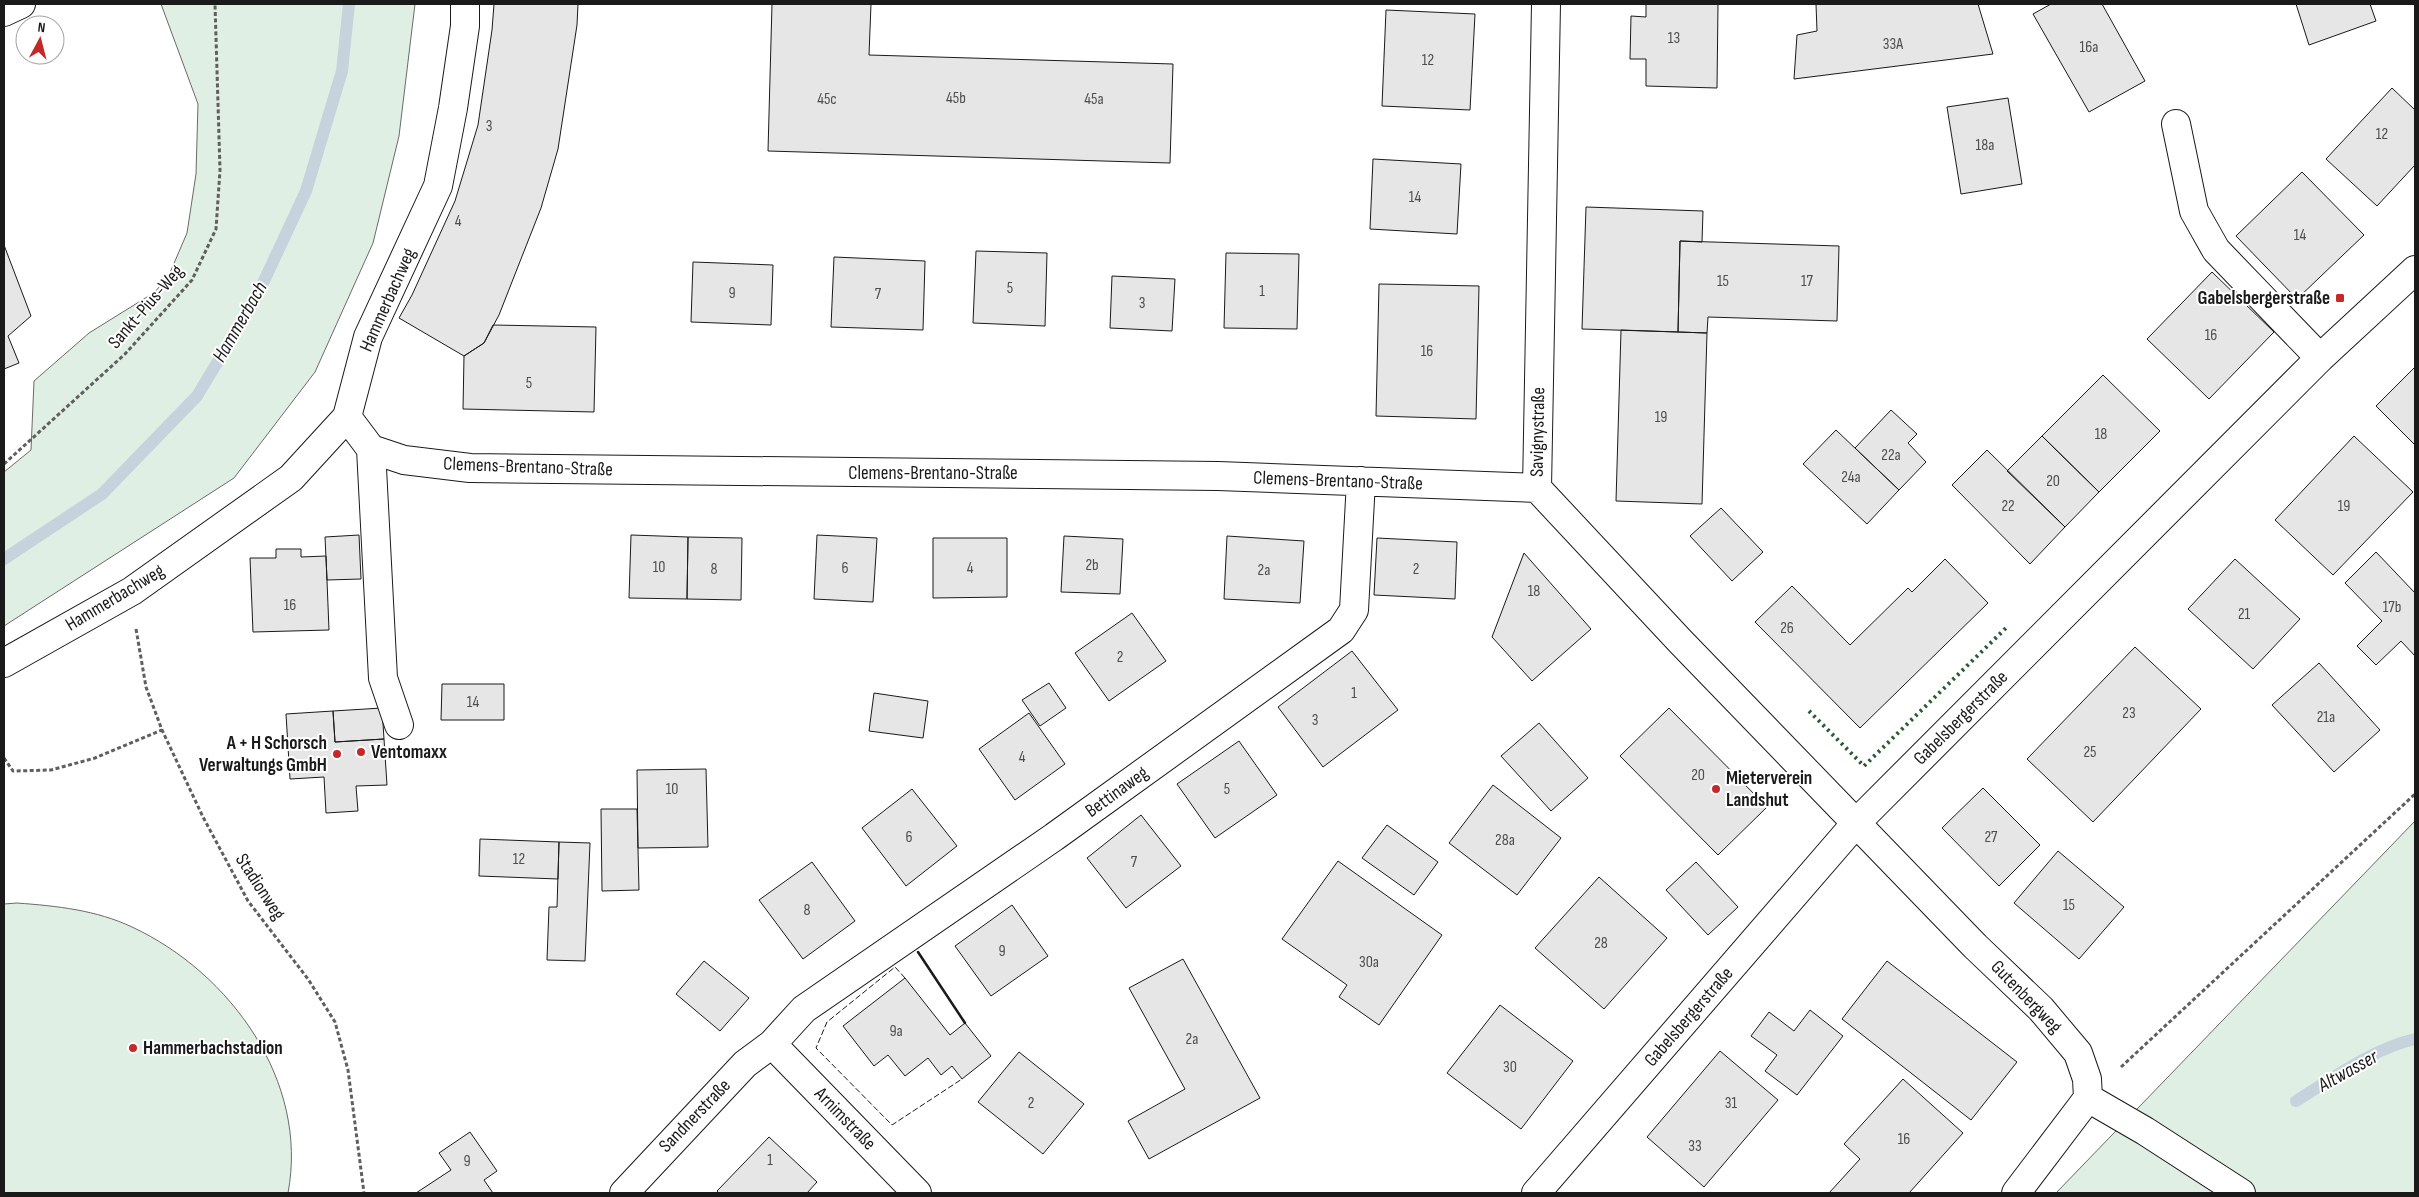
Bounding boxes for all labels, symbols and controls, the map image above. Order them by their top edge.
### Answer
north arrow [15,15,65,65]
text: N [37,19,46,36]
house number: 13 [1668,29,1680,48]
house number: 33A [1883,35,1903,54]
house number: 16a [2080,38,2098,57]
house number: 12 [1422,51,1434,70]
house number: 45b [946,89,966,108]
house number: 45c [817,90,837,109]
house number: 45a [1084,90,1104,109]
house number: 3 [486,117,492,136]
house number: 12 [2376,125,2388,144]
house number: 18a [1976,136,1994,155]
house number: 14 [1409,188,1421,207]
house number: 4 [455,212,462,231]
house number: 14 [2294,226,2306,245]
street label: Hammerbachweg [355,244,421,355]
street label: Sankt-Pius-Weg [103,260,189,354]
house number: 15 [1717,272,1729,291]
house number: 17 [1801,272,1814,291]
water label: Hammerbach [207,277,273,367]
house number: 5 [1007,279,1013,298]
house number: 1 [1259,282,1265,301]
house number: 9 [728,284,736,303]
house number: 7 [875,285,882,304]
place label: Gabelsbergerstraße [2198,287,2330,310]
marker: Gabelsbergerstraße [2334,292,2346,304]
house number: 3 [1139,294,1145,313]
house number: 16 [2205,326,2217,345]
house number: 16 [1421,342,1433,361]
house number: 5 [526,374,532,393]
street label: Savignystraße [1526,387,1550,477]
house number: 19 [1655,408,1667,427]
house number: 18 [2095,425,2107,444]
house number: 22a [1881,446,1901,465]
street label: Clemens-Brentano-Straße [443,453,613,481]
street label: Clemens-Brentano-Straße [848,462,1018,485]
street label: Clemens-Brentano-Straße [1253,467,1423,495]
house number: 24a [1841,468,1861,487]
house number: 20 [2046,472,2060,491]
house number: 22 [2001,497,2015,516]
house number: 19 [2338,497,2350,516]
house number: 2b [1085,556,1099,575]
house number: 10 [653,558,665,577]
street label: Hammerbachweg [61,559,169,636]
house number: 6 [841,559,849,578]
house number: 4 [967,559,974,578]
house number: 8 [710,560,718,579]
house number: 2 [1413,560,1419,579]
house number: 2a [1258,561,1270,580]
house number: 18 [1528,582,1540,601]
house number: 16 [284,596,296,615]
house number: 17b [2383,598,2401,617]
house number: 21 [2238,605,2251,624]
house number: 26 [1780,619,1794,638]
house number: 2 [1117,648,1123,667]
street label: Gabelsbergerstraße [1909,666,2013,770]
house number: 1 [1351,684,1357,703]
house number: 14 [467,693,479,712]
house number: 23 [2122,704,2136,723]
house number: 21a [2317,708,2335,727]
house number: 3 [1312,711,1318,730]
place label: A + H Schorsch Verwaltungs GmbH [199,732,327,777]
place label: Ventomaxx [371,741,447,764]
house number: 25 [2083,743,2097,762]
marker: Ventomaxx [355,746,367,758]
marker: A + H Schorsch Verwaltungs GmbH [331,748,343,760]
house number: 4 [1019,748,1026,767]
street label: Bettinaweg [1081,761,1153,823]
house number: 20 [1691,766,1705,785]
place label: Mieterverein Landshut [1726,767,1812,812]
house number: 10 [666,780,678,799]
house number: 5 [1224,780,1230,799]
marker: Mieterverein Landshut [1710,783,1722,795]
house number: 6 [905,828,913,847]
house number: 27 [1984,828,1998,847]
house number: 28a [1495,831,1515,850]
street label: Stadionweg [230,850,290,925]
house number: 12 [513,850,525,869]
house number: 7 [1131,853,1138,872]
house number: 15 [2063,896,2075,915]
house number: 8 [803,901,811,920]
house number: 28 [1594,934,1608,953]
house number: 9 [998,942,1006,961]
house number: 30a [1359,953,1379,972]
street label: Gutenbergweg [1986,956,2067,1039]
street label: Gabelsbergerstraße [1640,963,1738,1071]
house number: 9a [889,1022,903,1041]
house number: 2a [1186,1030,1198,1049]
place label: Hammerbachstadion [143,1037,283,1060]
marker: Hammerbachstadion [127,1042,139,1054]
water label: Altwasser [2313,1044,2383,1098]
house number: 30 [1503,1058,1517,1077]
street label: Sandnerstraße [654,1075,736,1157]
street label: Arnimstraße [809,1082,881,1155]
house number: 2 [1028,1094,1034,1113]
house number: 31 [1725,1094,1738,1113]
house number: 16 [1898,1130,1910,1149]
house number: 33 [1688,1137,1702,1156]
house number: 1 [767,1151,773,1170]
house number: 9 [463,1152,471,1171]

